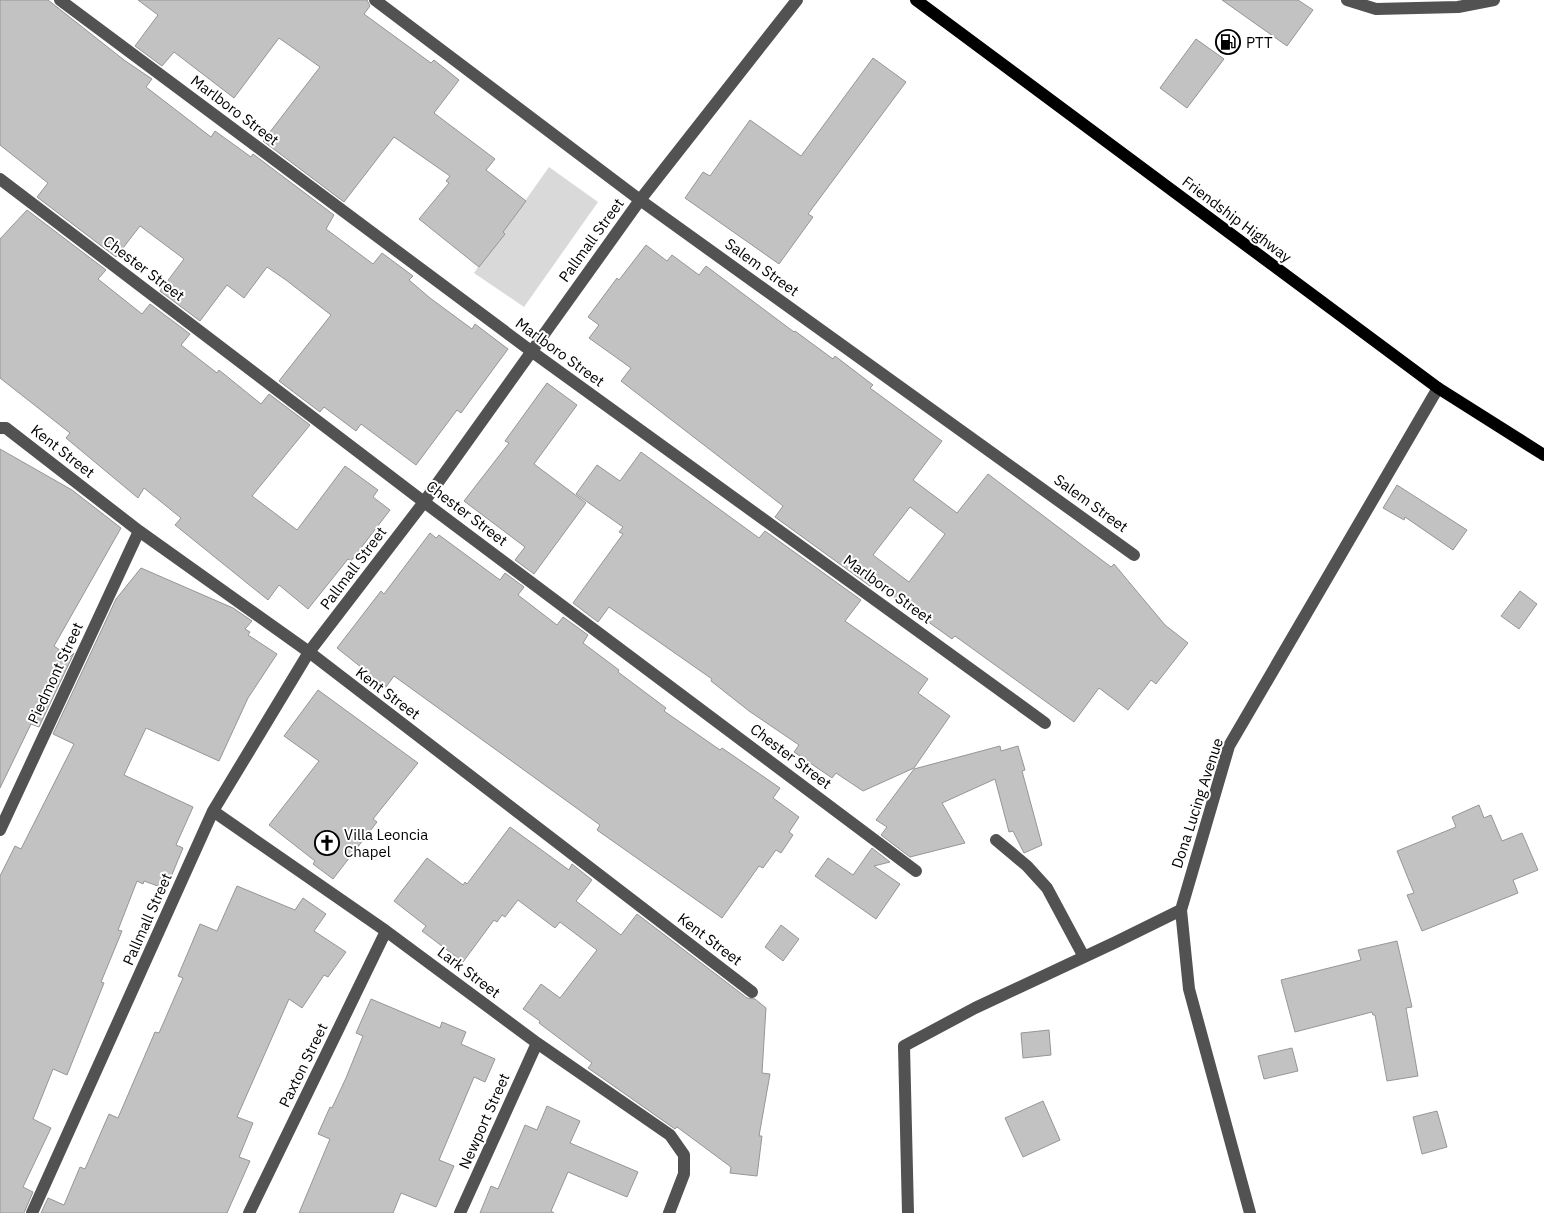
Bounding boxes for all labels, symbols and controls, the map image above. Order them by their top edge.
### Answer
fuel station icon: PTT [1215,29,1241,55]
place label: PTT [1246,33,1273,52]
street label: Marlboro Street [187,71,283,149]
street label: Friendship Highway [1179,172,1296,267]
street label: Pallmall Street [554,194,628,286]
street label: Chester Street [100,231,188,305]
street label: Salem Street [721,234,803,300]
street label: Marlboro Street [512,313,608,391]
street label: Kent Street [27,420,99,482]
street label: Salem Street [1050,470,1132,536]
street label: Chester Street [423,476,511,550]
street label: Pallmall Street [316,523,390,613]
street label: Marlboro Street [840,550,936,628]
street label: Piedmont Street [23,619,87,727]
street label: Kent Street [352,663,424,723]
street label: Chester Street [747,719,835,793]
street label: Dona Lucing Avenue [1167,735,1227,871]
place label: Villa Leoncia Chapel [344,825,428,861]
church icon: Villa Leoncia Chapel [314,830,340,856]
street label: Pallmall Street [118,870,176,968]
street label: Kent Street [674,909,746,969]
street label: Lark Street [434,942,504,1002]
street label: Paxton Street [274,1020,332,1110]
street label: Newport Street [454,1070,514,1172]

